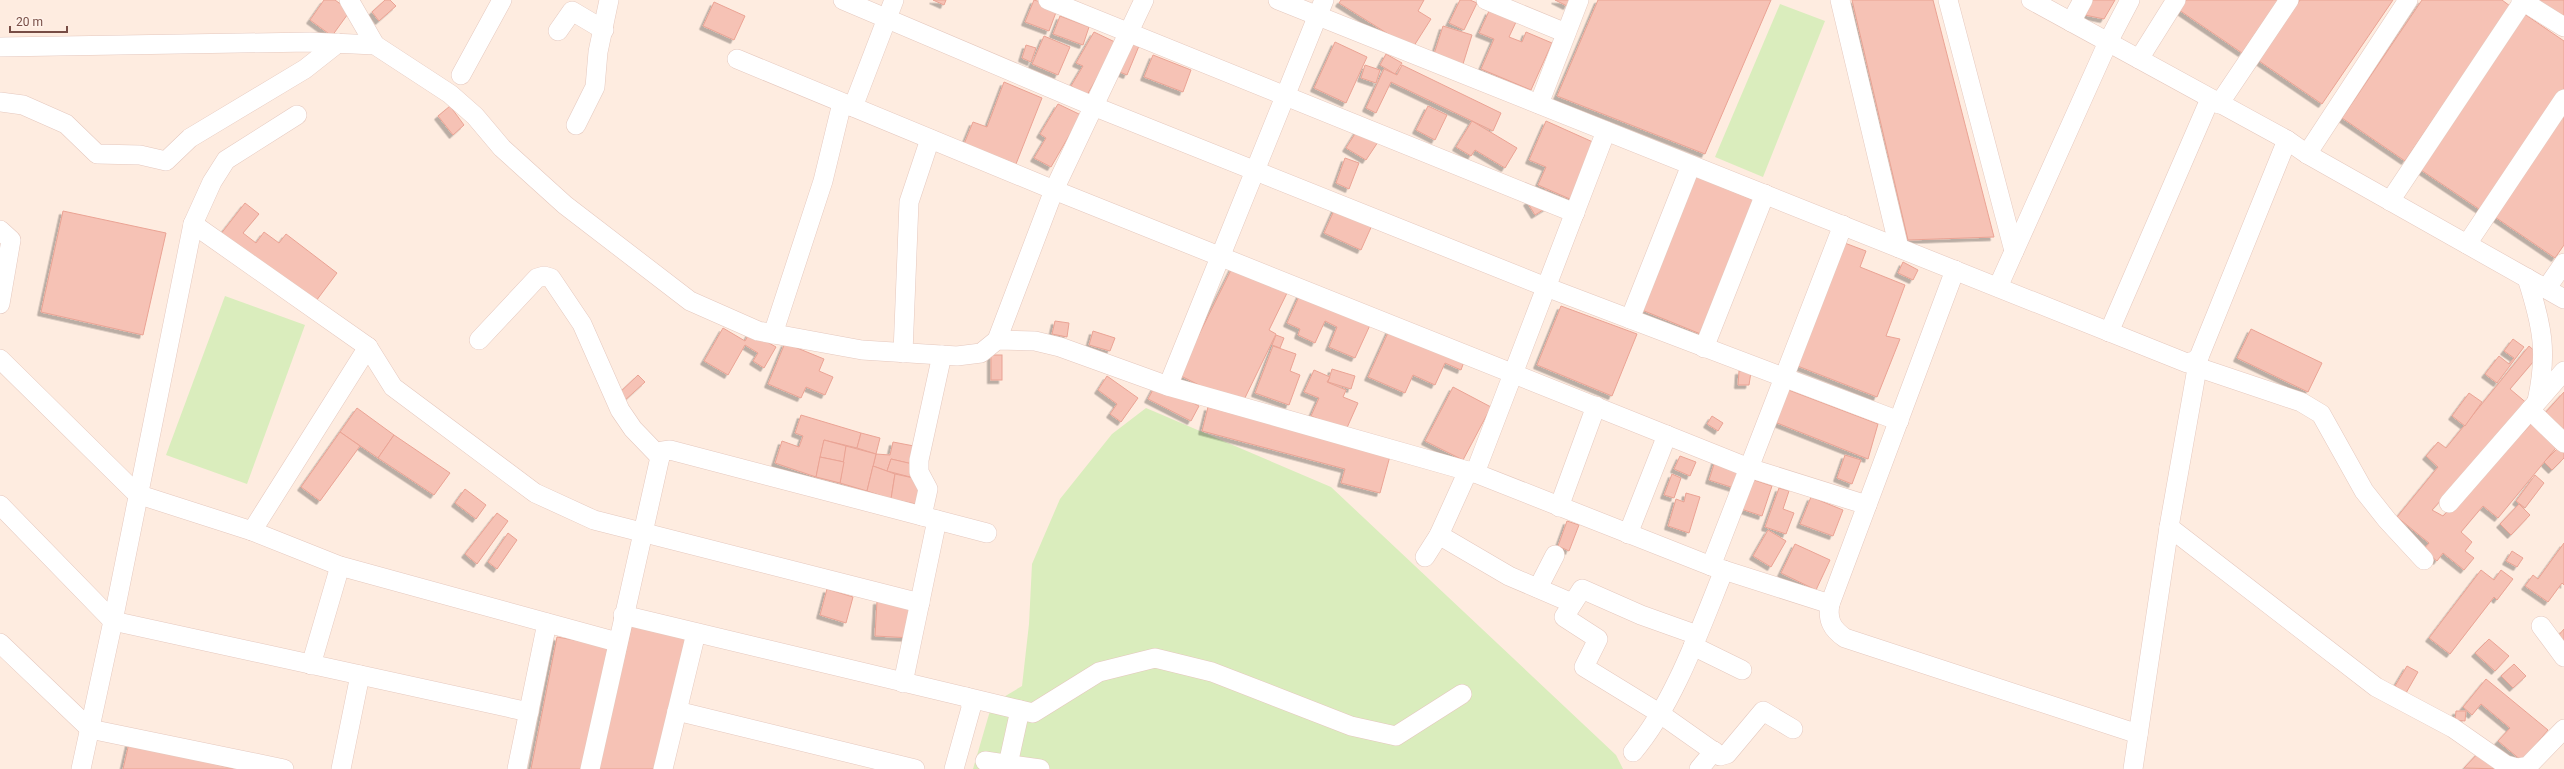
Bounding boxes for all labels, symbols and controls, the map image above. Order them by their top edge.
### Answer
scale bar [10,8,67,34]
text: 20 m [16,15,43,29]

